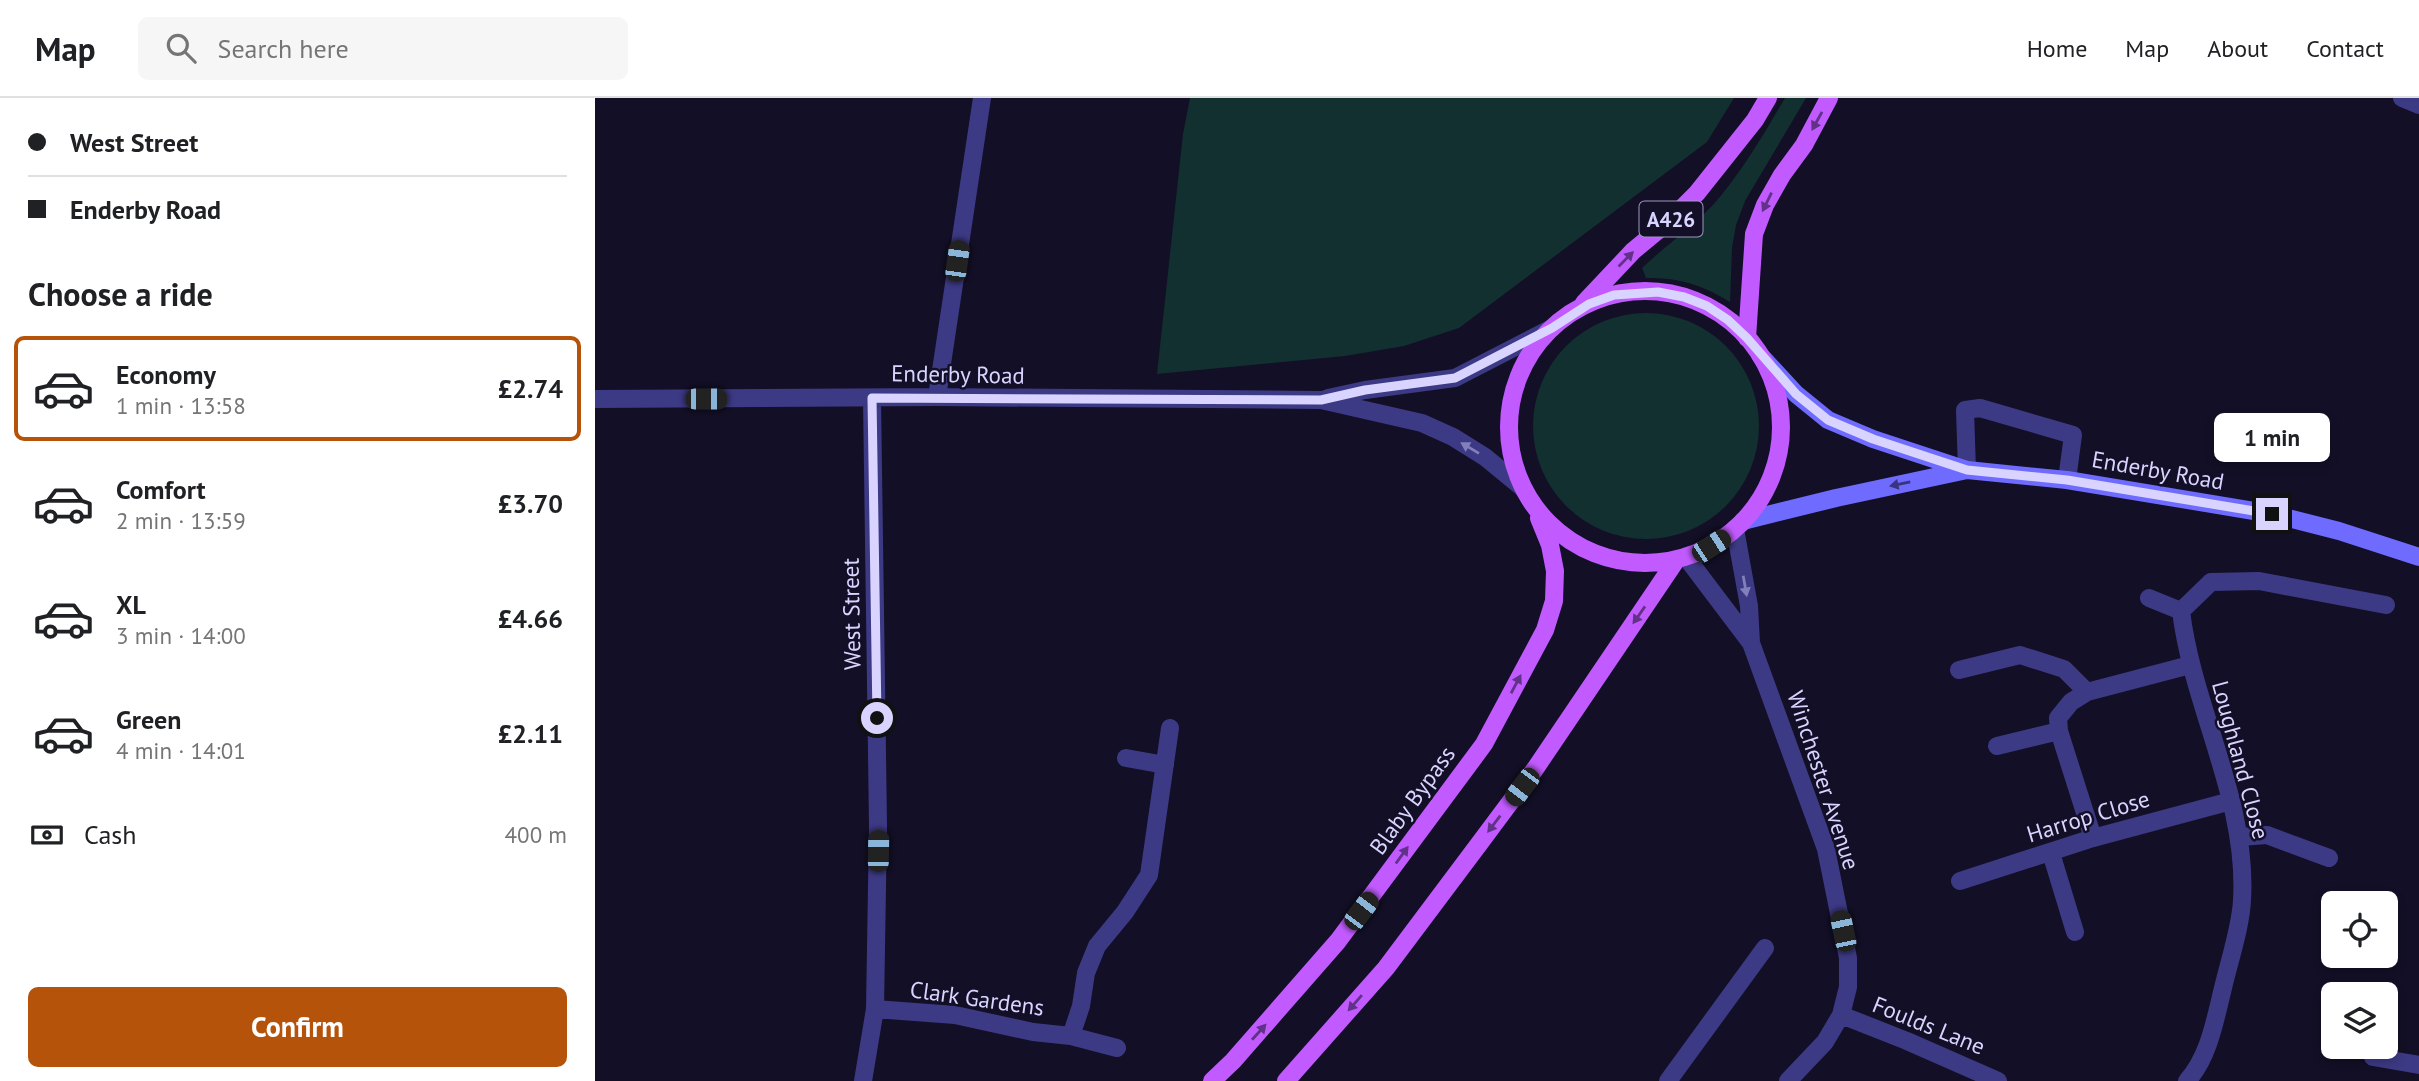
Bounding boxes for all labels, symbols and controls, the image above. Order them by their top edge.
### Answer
search box [138,17,628,80]
text: Map [35,27,96,70]
icon: search [162,29,200,67]
text: Search here [218,32,349,65]
text: Home [2027,33,2087,64]
text: Map [2125,33,2169,64]
text: About [2207,33,2268,64]
text: Contact [2306,33,2384,64]
one-way arrow [1811,112,1823,132]
text: West Street [70,126,198,159]
one-way arrow [1761,192,1773,212]
text: Enderby Road [70,193,221,226]
road number: A426 [1639,202,1703,236]
car [944,239,971,283]
one-way arrow [1617,250,1634,267]
text: Choose a ride [28,273,213,315]
icon: car [32,357,95,420]
text: Economy [116,358,216,391]
street label: Enderby Road [891,358,1025,390]
text: £2.74 [498,372,563,405]
car [686,389,728,410]
text: 1 min · 13:58 [116,391,246,420]
callout: 1 min [2214,412,2330,462]
text: 1 min [2244,423,2300,452]
one-way arrow [1461,441,1480,454]
street label: Enderby Road [2090,444,2226,496]
icon: car [32,472,95,535]
text: Comfort [116,473,206,506]
one-way arrow [1889,479,1911,490]
text: £3.70 [498,487,563,520]
route end [2256,498,2288,530]
text: 2 min · 13:59 [116,506,246,535]
car [1688,526,1735,566]
street label: West Street [836,557,866,670]
one-way arrow [1740,575,1751,597]
icon: car [32,587,95,650]
text: XL [116,588,146,621]
text: £4.66 [498,602,563,635]
one-way arrow [1632,606,1646,624]
text: 3 min · 14:00 [116,621,246,650]
one-way arrow [1510,674,1522,694]
street label: Loughland Close [2206,678,2276,842]
street label: Winchester Avenue [1781,687,1867,873]
icon: car [32,702,95,765]
route start [861,702,893,734]
text: Green [116,703,181,736]
text: £2.11 [498,717,563,750]
text: 4 min · 14:01 [116,736,246,765]
street label: Blaby Bypass [1363,740,1461,860]
car [1501,764,1544,810]
street label: Harrop Close [2023,784,2153,848]
one-way arrow [1488,815,1502,833]
icon: cash [28,816,66,854]
text: Cash [84,818,136,851]
text: 400 m [505,820,567,849]
car [868,830,889,872]
one-way arrow [1395,846,1409,864]
car [1340,888,1383,934]
map controls [2321,891,2398,1059]
button: locate [2321,891,2398,968]
car [1829,908,1858,954]
street label: Clark Gardens [908,974,1046,1022]
button: layers [2321,982,2398,1059]
button: Confirm [28,987,567,1067]
street label: Foulds Lane [1869,989,1989,1061]
one-way arrow [1348,995,1363,1012]
one-way arrow [1251,1023,1267,1041]

